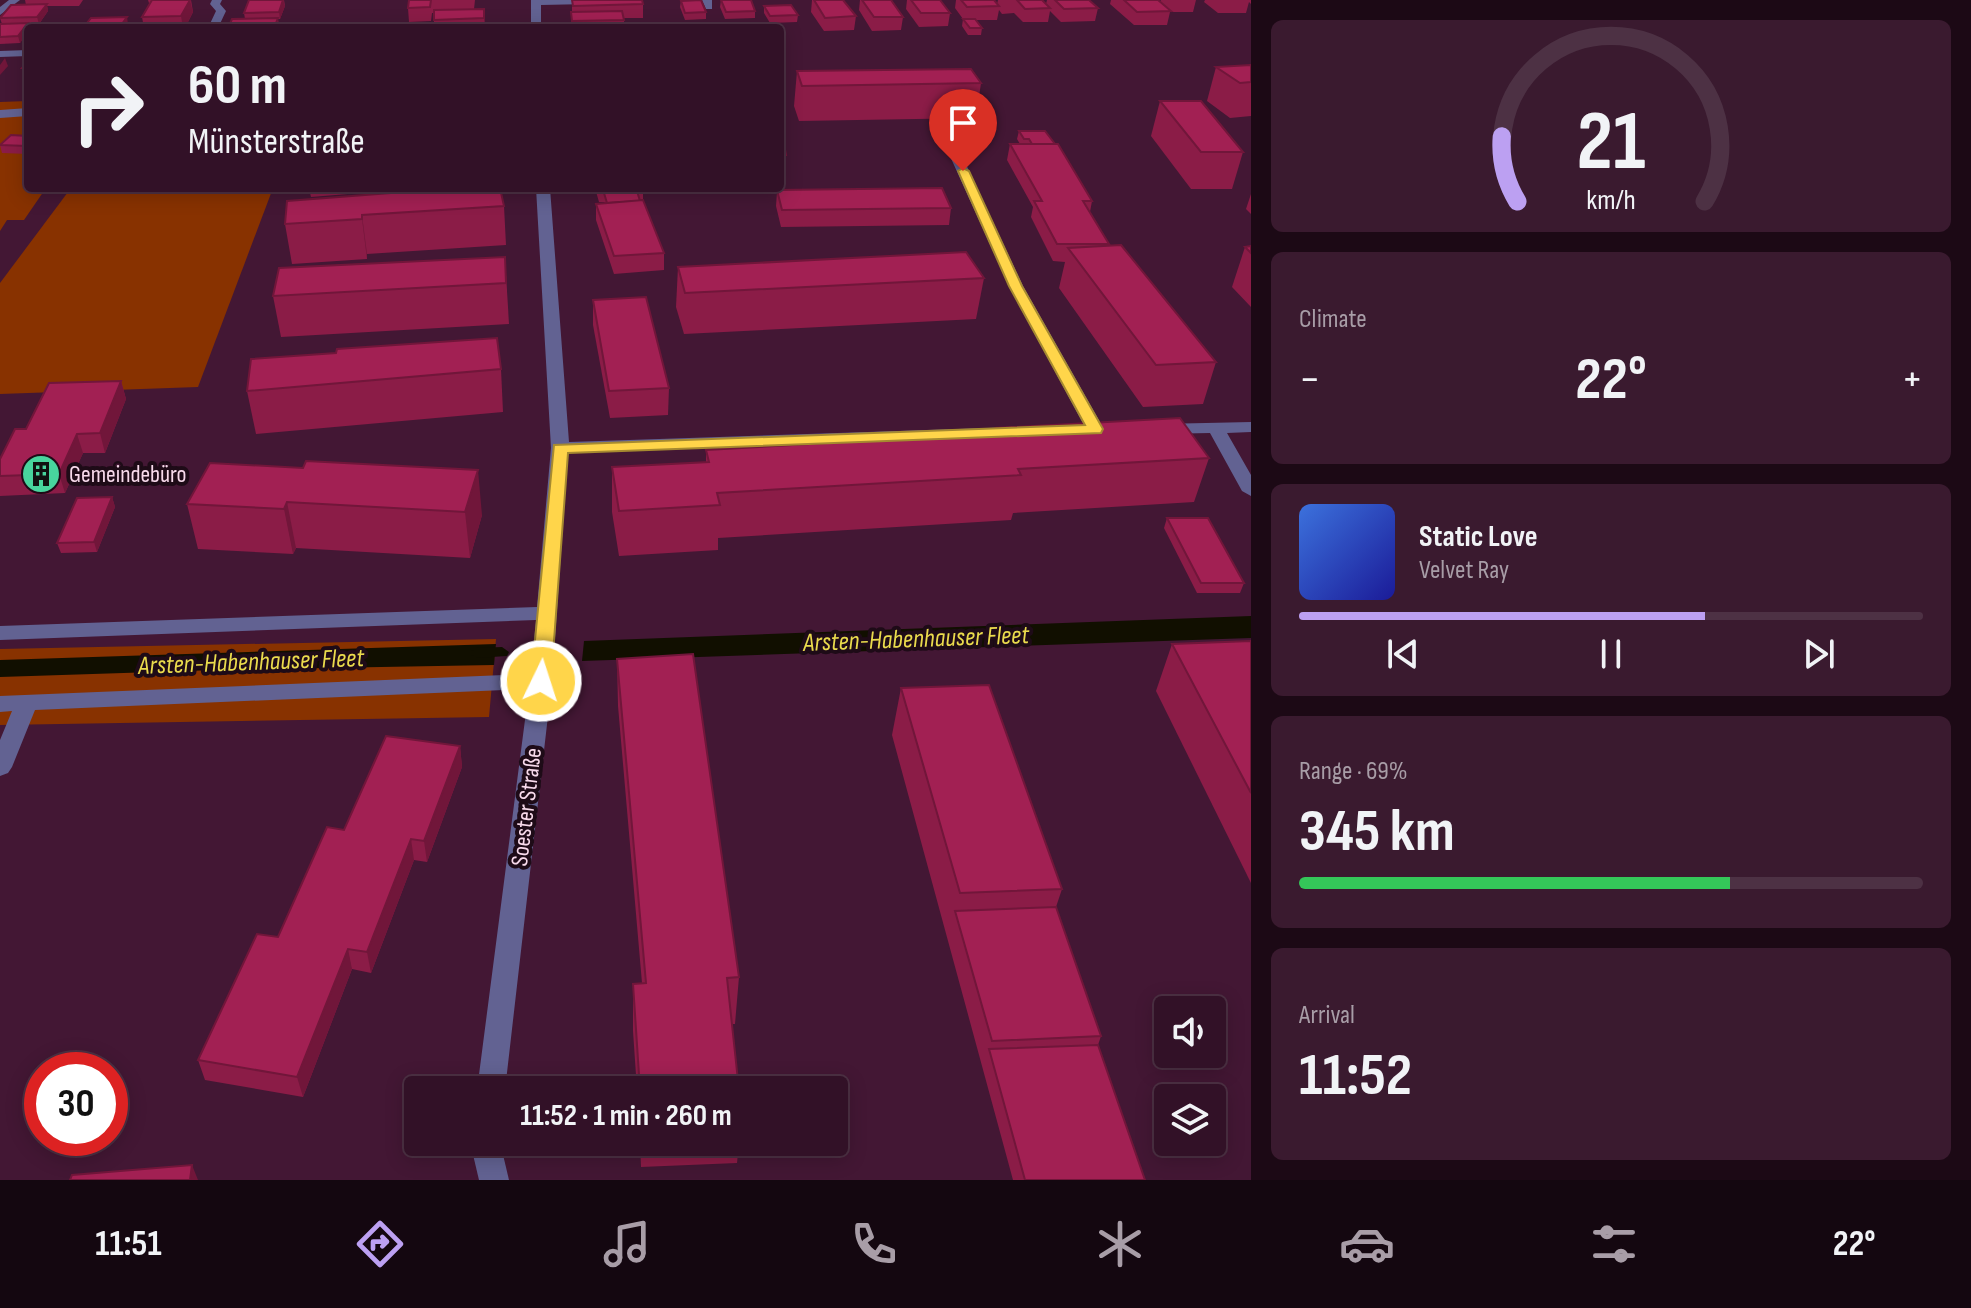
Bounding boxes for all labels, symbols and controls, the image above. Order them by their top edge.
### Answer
text: 60 m [188,53,287,120]
icon: right [56,56,160,160]
pin [929,89,997,171]
text: 21 [1576,93,1646,193]
icon: arrive [941,101,985,145]
text: Münsterstraße [188,121,365,164]
text: km/h [1586,183,1636,218]
text: Climate [1299,304,1367,335]
text: 22° [1575,344,1647,416]
text: − [1299,353,1321,406]
text: + [1901,353,1923,406]
building icon: Gemeindebüro [20,453,62,495]
place label: Gemeindebüro [69,460,187,489]
text: Static Love [1419,519,1538,555]
text: Velvet Ray [1419,555,1509,586]
water label: Arsten-Habenhauser Fleet [802,620,1031,659]
icon: previous [1381,632,1425,676]
icon: pause [1589,632,1633,676]
icon: next [1797,632,1841,676]
position arrow [499,639,583,723]
water label: Arsten-Habenhauser Fleet [137,643,366,682]
street label: Soester Straße [505,746,548,868]
text: Range · 69% [1299,756,1408,787]
text: 345 km [1299,796,1455,868]
map controls [1154,996,1226,1156]
button: sound [1154,996,1226,1068]
text: Arrival [1299,1000,1355,1031]
text: 11:52 [1299,1040,1412,1112]
speed limit sign: 30 [24,1052,128,1156]
button: layers [1154,1084,1226,1156]
text: 11:52 · 1 min · 260 m [520,1098,732,1134]
icon: directions [352,1216,408,1272]
icon: music [599,1216,655,1272]
icon: phone [846,1216,902,1272]
icon: climate [1092,1216,1148,1272]
icon: car [1339,1216,1395,1272]
icon: filters [1586,1216,1642,1272]
text: 11:51 [95,1223,162,1266]
text: 22° [1833,1223,1876,1266]

